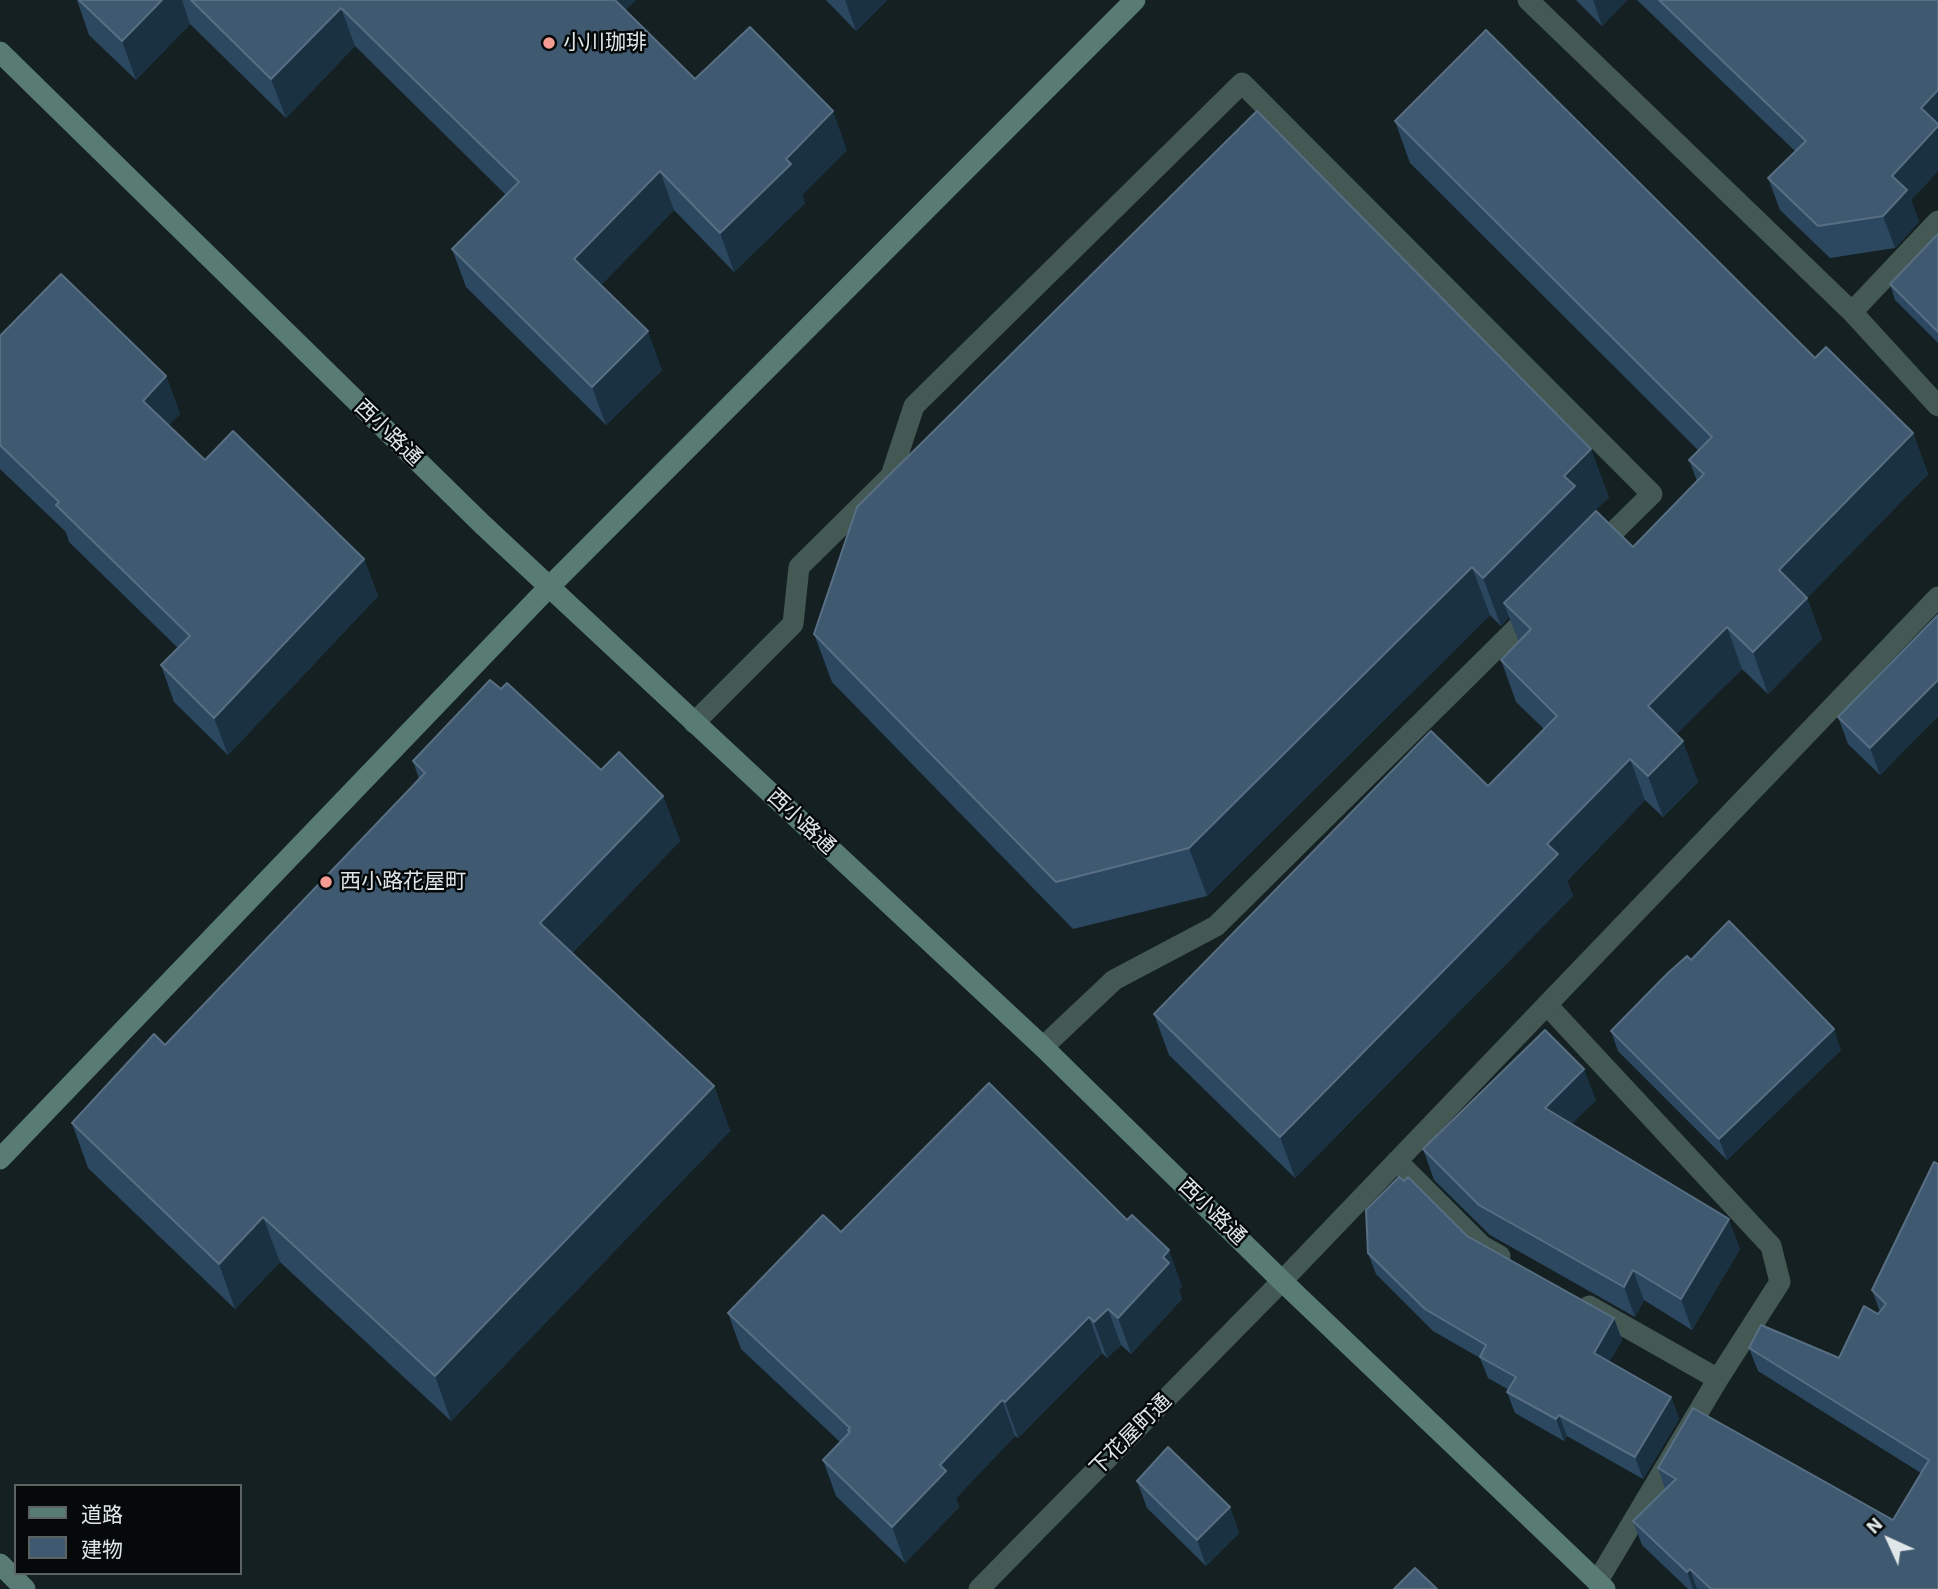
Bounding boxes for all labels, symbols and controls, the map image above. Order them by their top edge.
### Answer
place label: 小川珈琲 [563,30,647,56]
marker: 小川珈琲 [541,35,557,51]
street label: 西小路通 [349,395,427,471]
street label: 西小路通 [762,784,840,860]
place label: 西小路花屋町 [340,869,466,895]
marker: 西小路花屋町 [318,874,334,890]
street label: 西小路通 [1173,1174,1251,1250]
street label: 下花屋町通 [1085,1389,1177,1481]
legend [14,1484,242,1575]
text: 道路 [81,1500,123,1528]
north arrow [1854,1505,1924,1575]
text: N [1861,1512,1887,1539]
text: 建物 [81,1535,123,1563]

